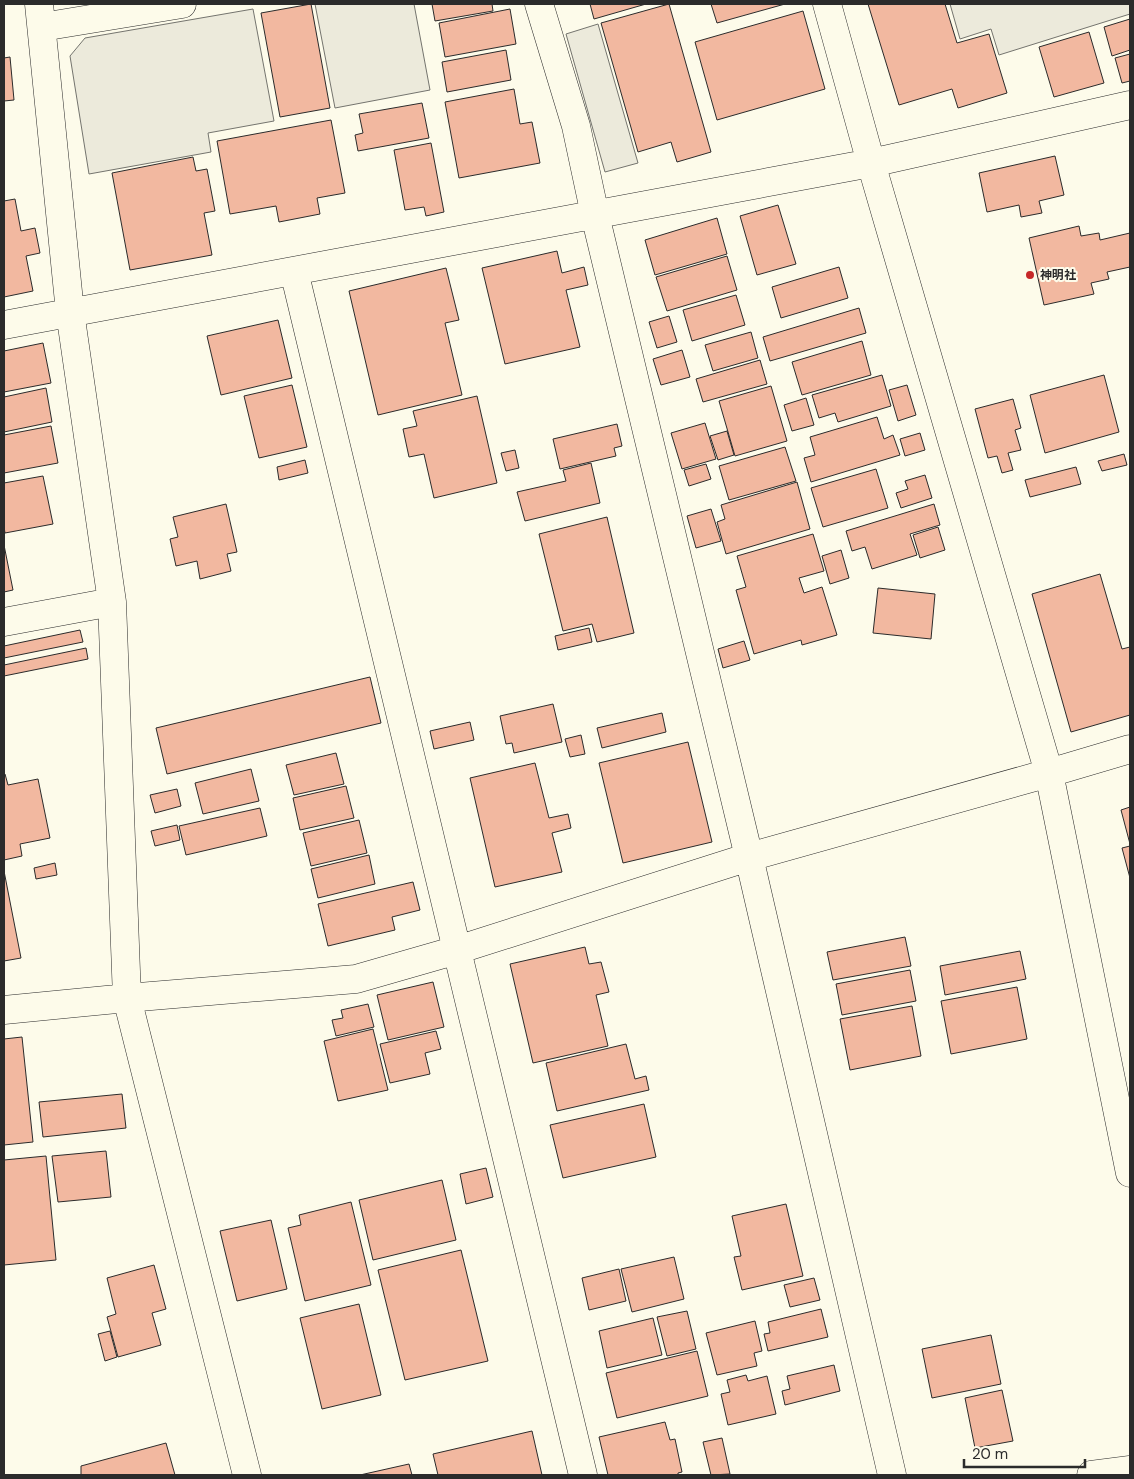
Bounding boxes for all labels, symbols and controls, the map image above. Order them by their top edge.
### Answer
place label: 神明社 [1040,267,1076,283]
marker: 神明社 [1024,269,1036,281]
scale bar [964,1436,1085,1468]
text: 20 m [972,1444,1008,1464]

